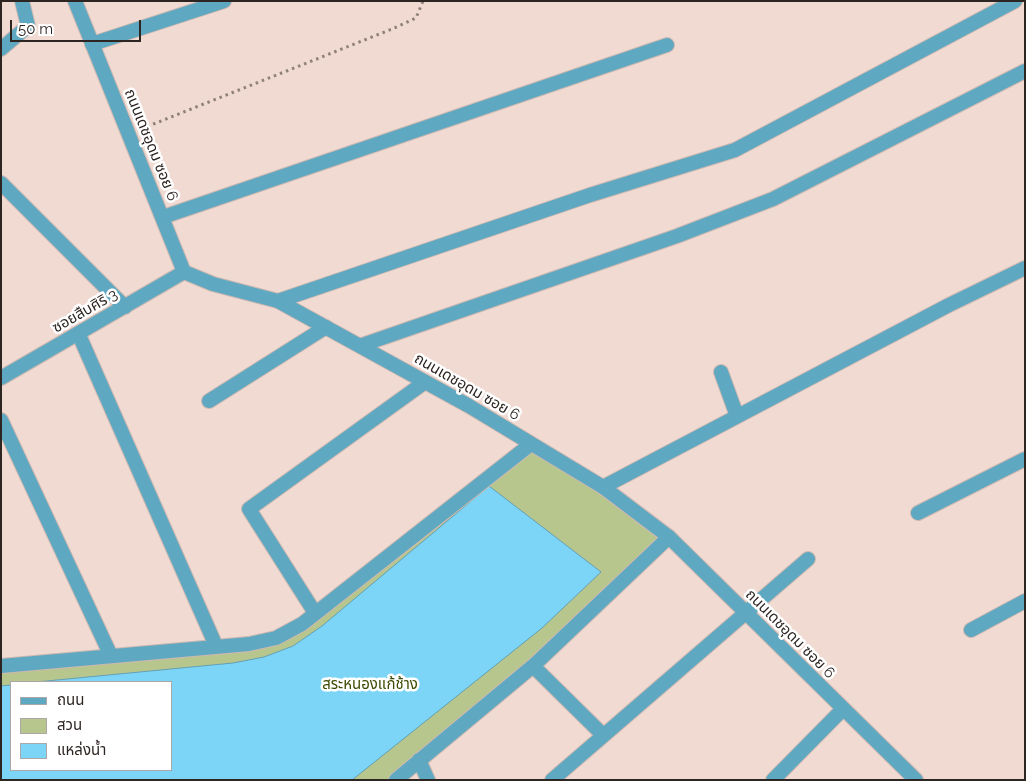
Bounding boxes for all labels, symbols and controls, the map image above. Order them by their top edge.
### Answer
scale bar [12,10,144,42]
text: 50 m [18,20,53,38]
street label: ถนนเดชอุดม ซอย 6 [120,87,182,203]
street label: ซอยสืบศิริ 3 [49,285,121,337]
street label: ถนนเดชอุดม ซอย 6 [411,350,523,424]
street label: ถนนเดชอุดม ซอย 6 [742,586,838,682]
park label: สระหนองแก้ช้าง [322,675,418,693]
legend [10,681,172,771]
text: ถนน [57,691,84,709]
text: สวน [57,716,82,734]
text: แหล่งน้ำ [57,741,106,759]

